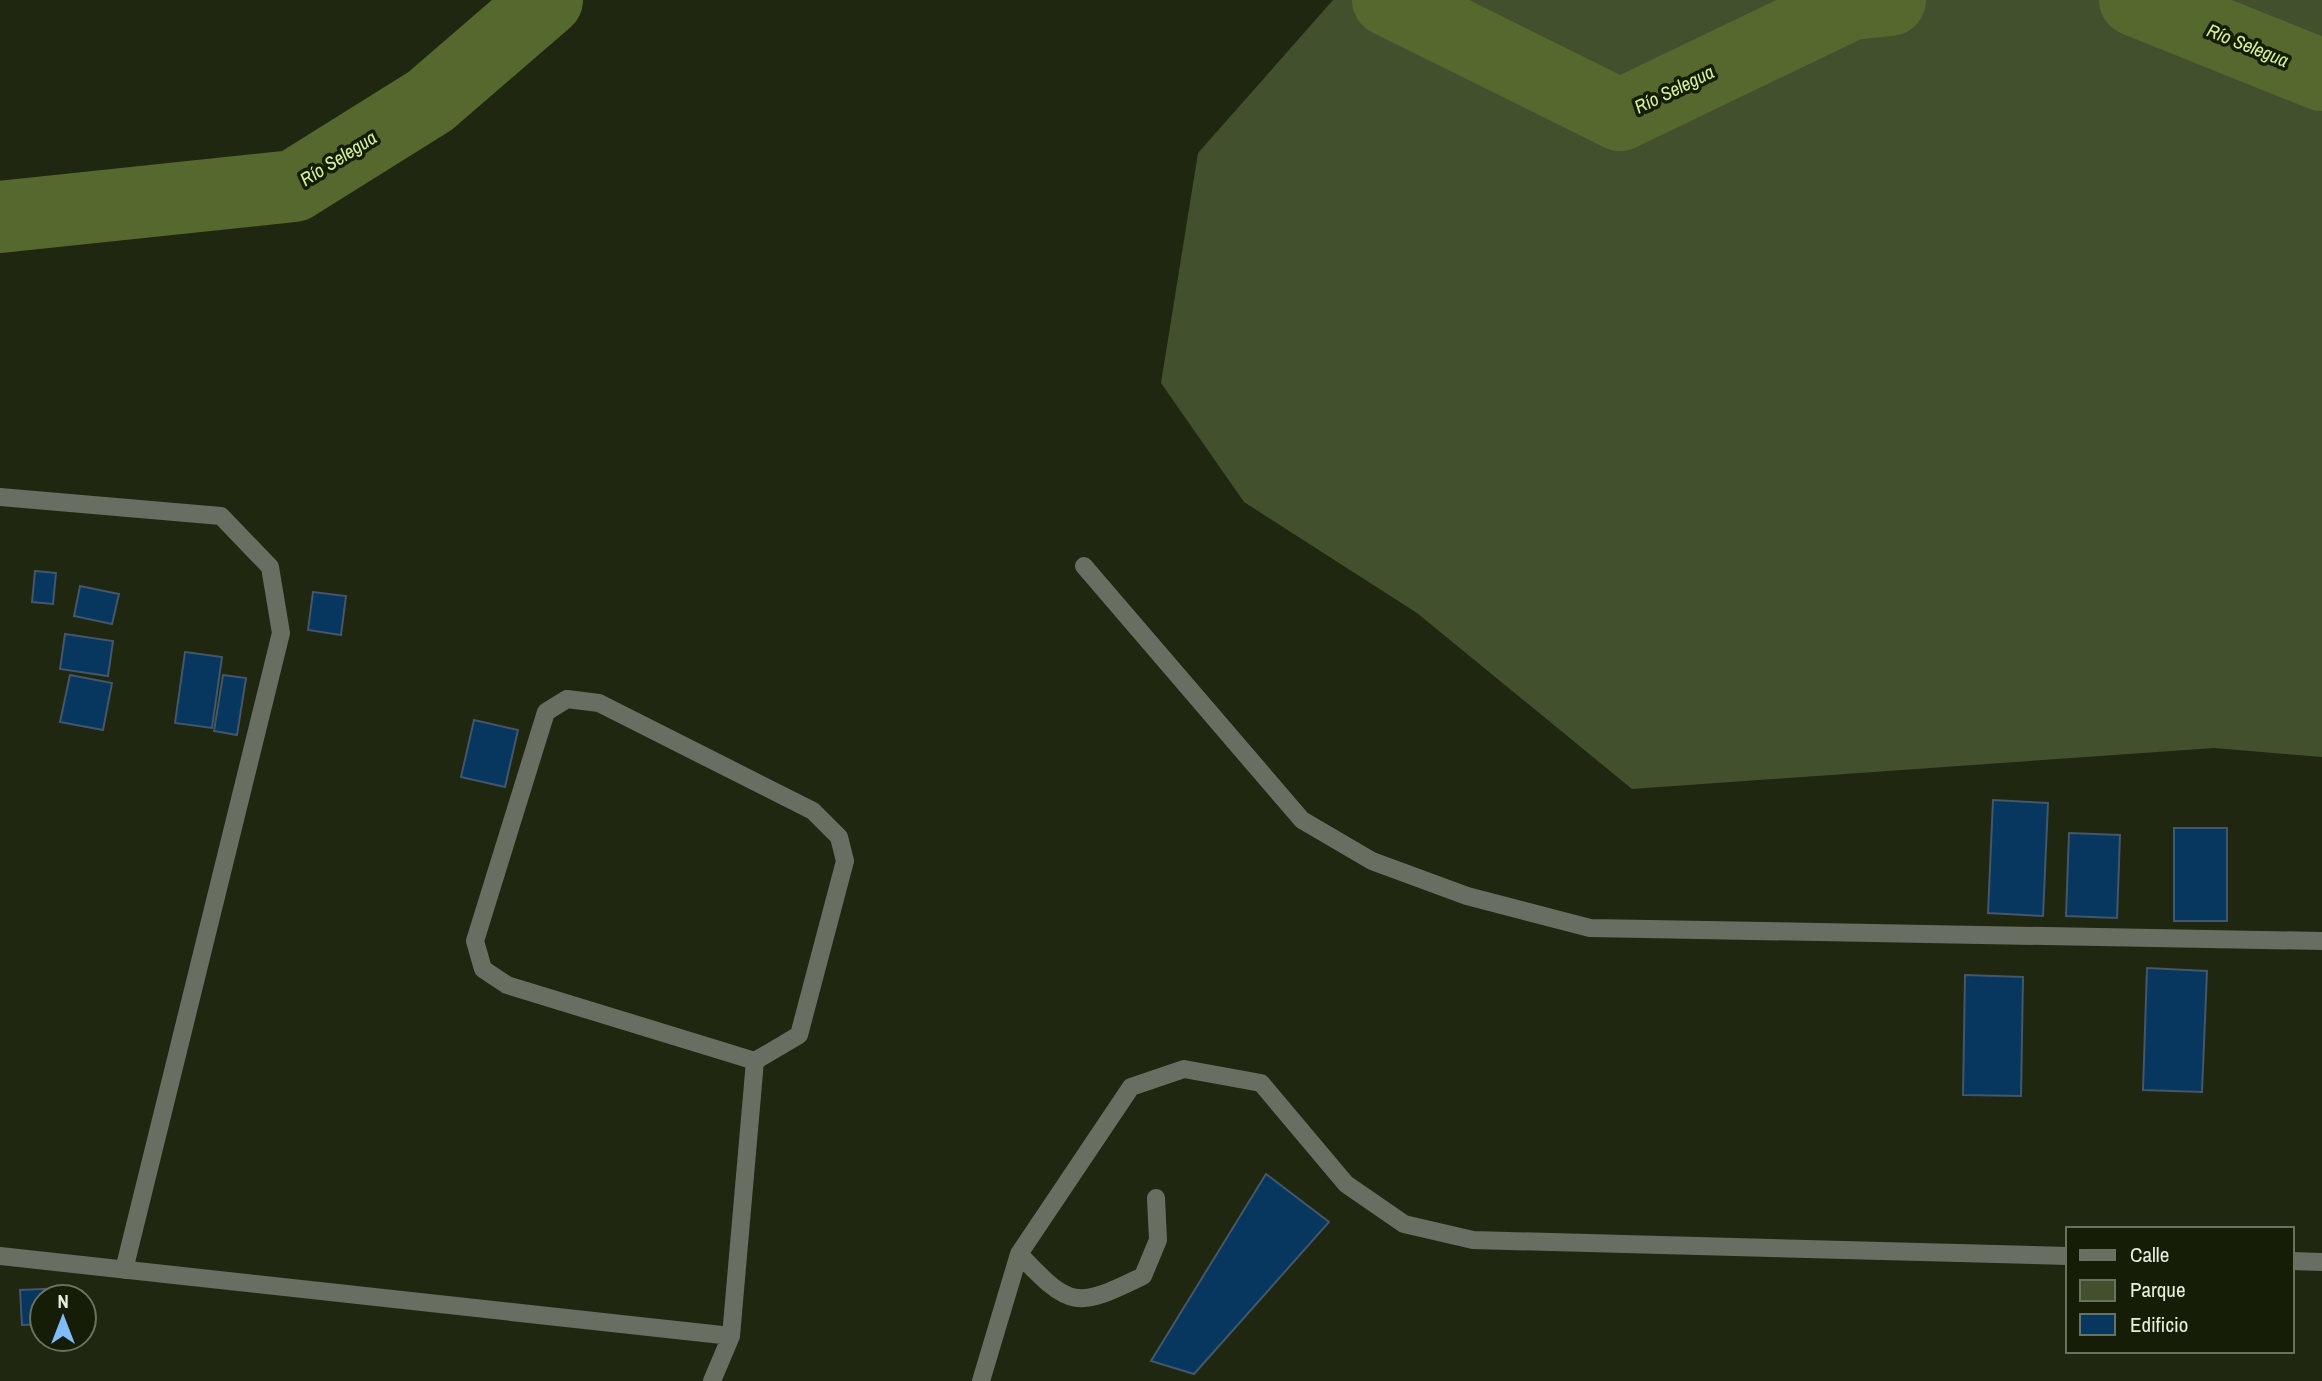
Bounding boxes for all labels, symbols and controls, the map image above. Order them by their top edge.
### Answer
water label: Río Selegua [2203,17,2293,73]
water label: Río Selegua [1630,58,1719,119]
water label: Río Selegua [295,124,382,192]
legend [2066,1227,2294,1353]
text: Calle [2130,1240,2169,1269]
text: Parque [2130,1275,2186,1304]
north arrow [28,1283,98,1353]
text: N [57,1288,69,1314]
text: Edificio [2130,1310,2188,1339]

